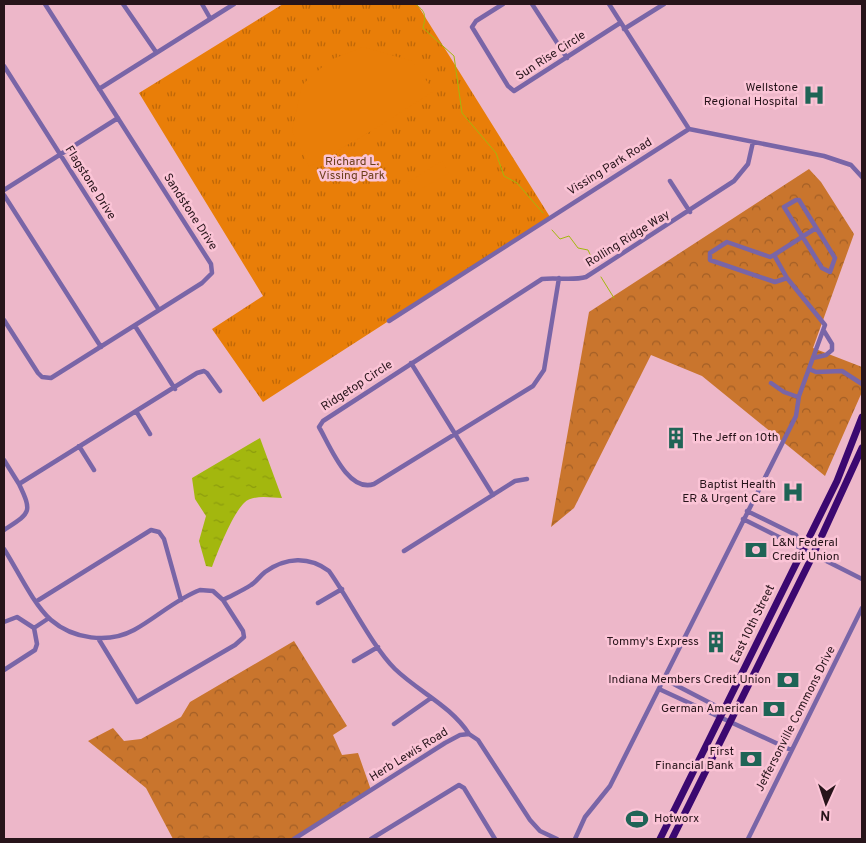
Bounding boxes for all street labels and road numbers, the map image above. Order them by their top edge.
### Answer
street label: Sun Rise Circle [513,27,589,85]
street label: Vissing Park Road [565,134,655,200]
street label: Flagstone Drive [61,143,119,223]
street label: Sandstone Drive [159,171,221,253]
street label: Rolling Ridge Way [583,207,673,271]
street label: Ridgetop Circle [318,357,396,415]
street label: East 10th Street [727,582,779,666]
street label: Jeffersonville Commons Drive [752,644,840,794]
street label: Herb Lewis Road [367,724,451,786]

